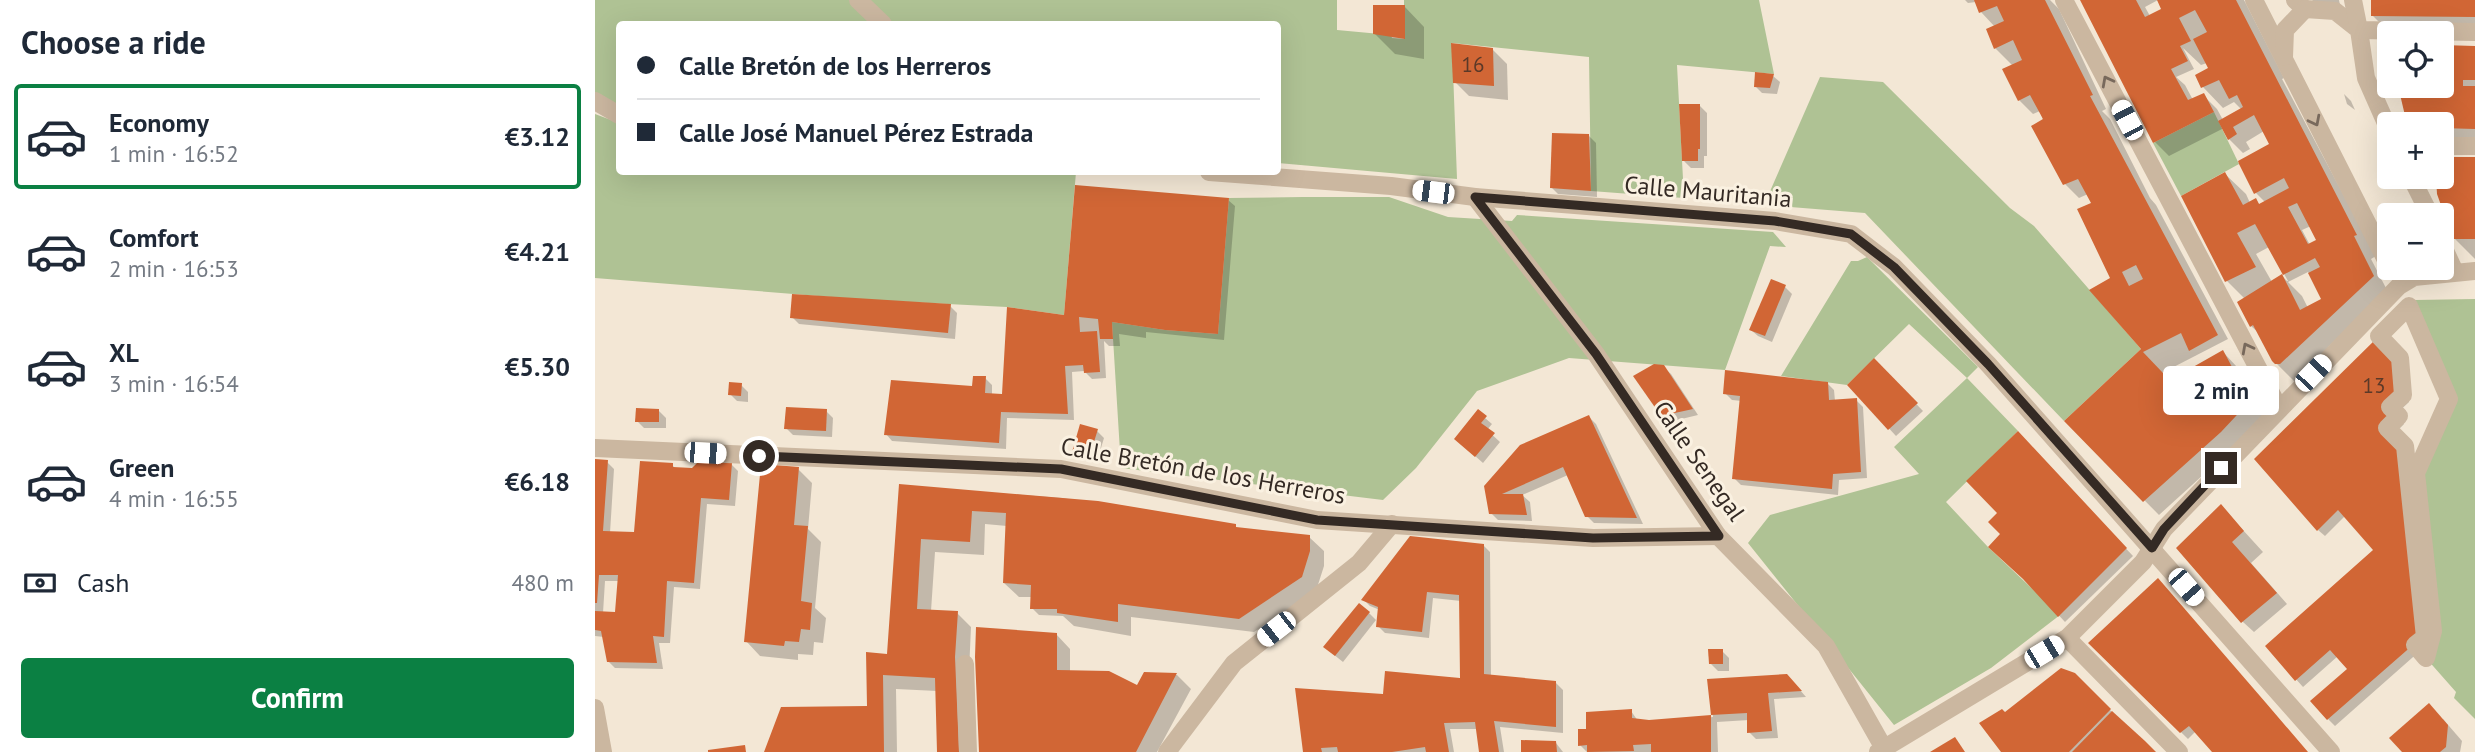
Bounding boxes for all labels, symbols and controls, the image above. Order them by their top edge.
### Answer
text: Choose a ride [21,21,206,63]
map controls [2377,21,2454,280]
button: locate [2377,21,2454,98]
text: Calle Bretón de los Herreros [679,49,991,82]
house number: 16 [1462,51,1484,78]
one-way arrow [2102,76,2115,88]
car [2108,97,2147,143]
icon: car [25,105,88,168]
text: Economy [109,106,209,139]
button: + [2377,112,2454,189]
one-way arrow [2307,114,2320,126]
text: Calle José Manuel Pérez Estrada [679,116,1034,149]
text: €3.12 [505,120,570,153]
text: 1 min · 16:52 [109,139,239,168]
street label: Calle Mauritania [1623,169,1793,214]
car [1411,179,1456,205]
button: − [2377,203,2454,280]
icon: car [25,220,88,283]
text: Comfort [109,221,199,254]
text: €4.21 [505,235,570,268]
text: 2 min · 16:53 [109,254,239,283]
icon: car [25,335,88,398]
text: XL [109,336,139,369]
one-way arrow [2242,343,2255,355]
text: €5.30 [505,350,570,383]
car [2291,351,2336,395]
callout: 2 min [2163,366,2279,416]
text: 3 min · 16:54 [109,369,239,398]
house number: 13 [2363,372,2385,399]
text: 2 min [2193,376,2249,405]
street label: Calle Senegal [1647,395,1752,527]
street label: Calle Bretón de los Herreros [1058,430,1348,511]
route start [743,440,775,472]
car [684,441,727,465]
icon: car [25,450,88,513]
text: Green [109,451,174,484]
route end [2205,452,2237,484]
text: €6.18 [505,465,570,498]
text: 4 min · 16:55 [109,484,239,513]
icon: cash [21,564,59,602]
car [2165,564,2208,610]
text: Cash [77,566,129,599]
text: 480 m [512,568,574,597]
car [1253,608,1300,650]
car [2021,632,2068,672]
button: Confirm [21,658,574,738]

